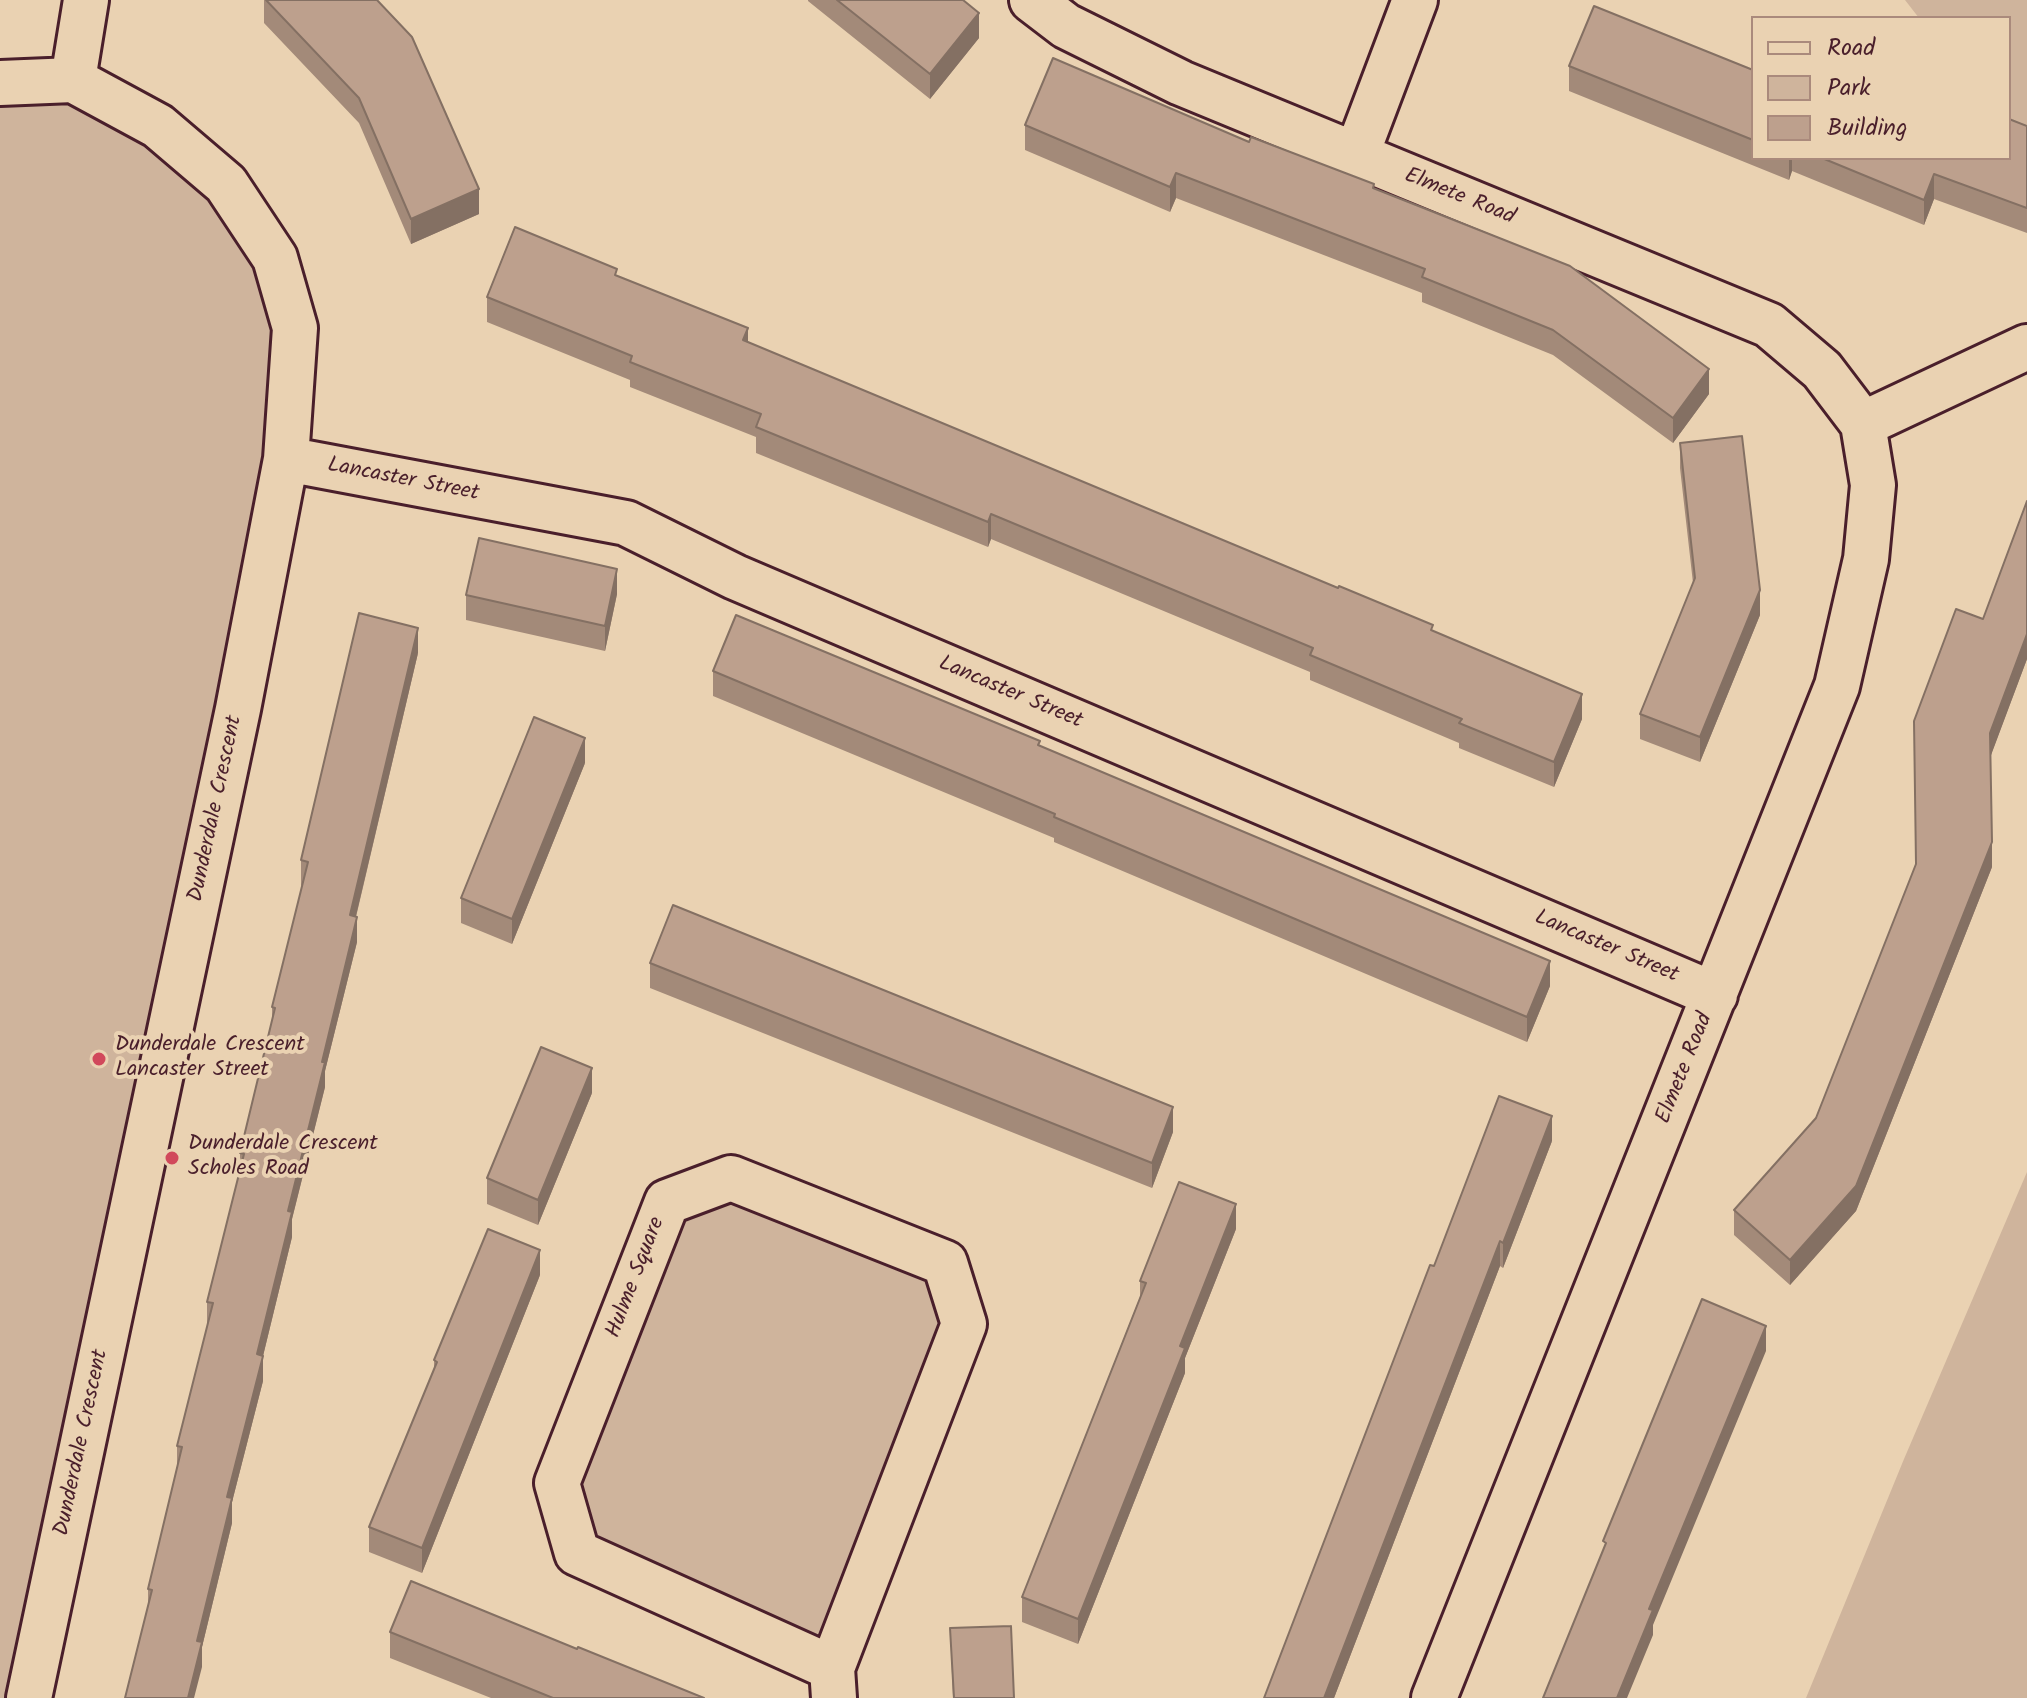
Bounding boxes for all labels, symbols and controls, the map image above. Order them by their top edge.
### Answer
legend [1751,16,2011,160]
text: Road [1827,29,1875,68]
text: Park [1827,69,1871,108]
text: Building [1827,109,1907,148]
street label: Elmete Road [1400,164,1518,232]
street label: Lancaster Street [325,453,481,509]
street label: Lancaster Street [934,652,1086,736]
street label: Dunderdale Crescent [184,713,250,905]
street label: Lancaster Street [1530,906,1682,990]
street label: Elmete Road [1652,1010,1720,1128]
place label: Dunderdale Crescent Lancaster Street [115,1033,305,1084]
marker: Dunderdale Crescent Lancaster Street [90,1050,108,1068]
place label: Dunderdale Crescent Scholes Road [188,1132,378,1184]
marker: Dunderdale Crescent Scholes Road [163,1149,181,1167]
street label: Hulme Square [602,1214,672,1342]
street label: Dunderdale Crescent [50,1347,116,1539]

